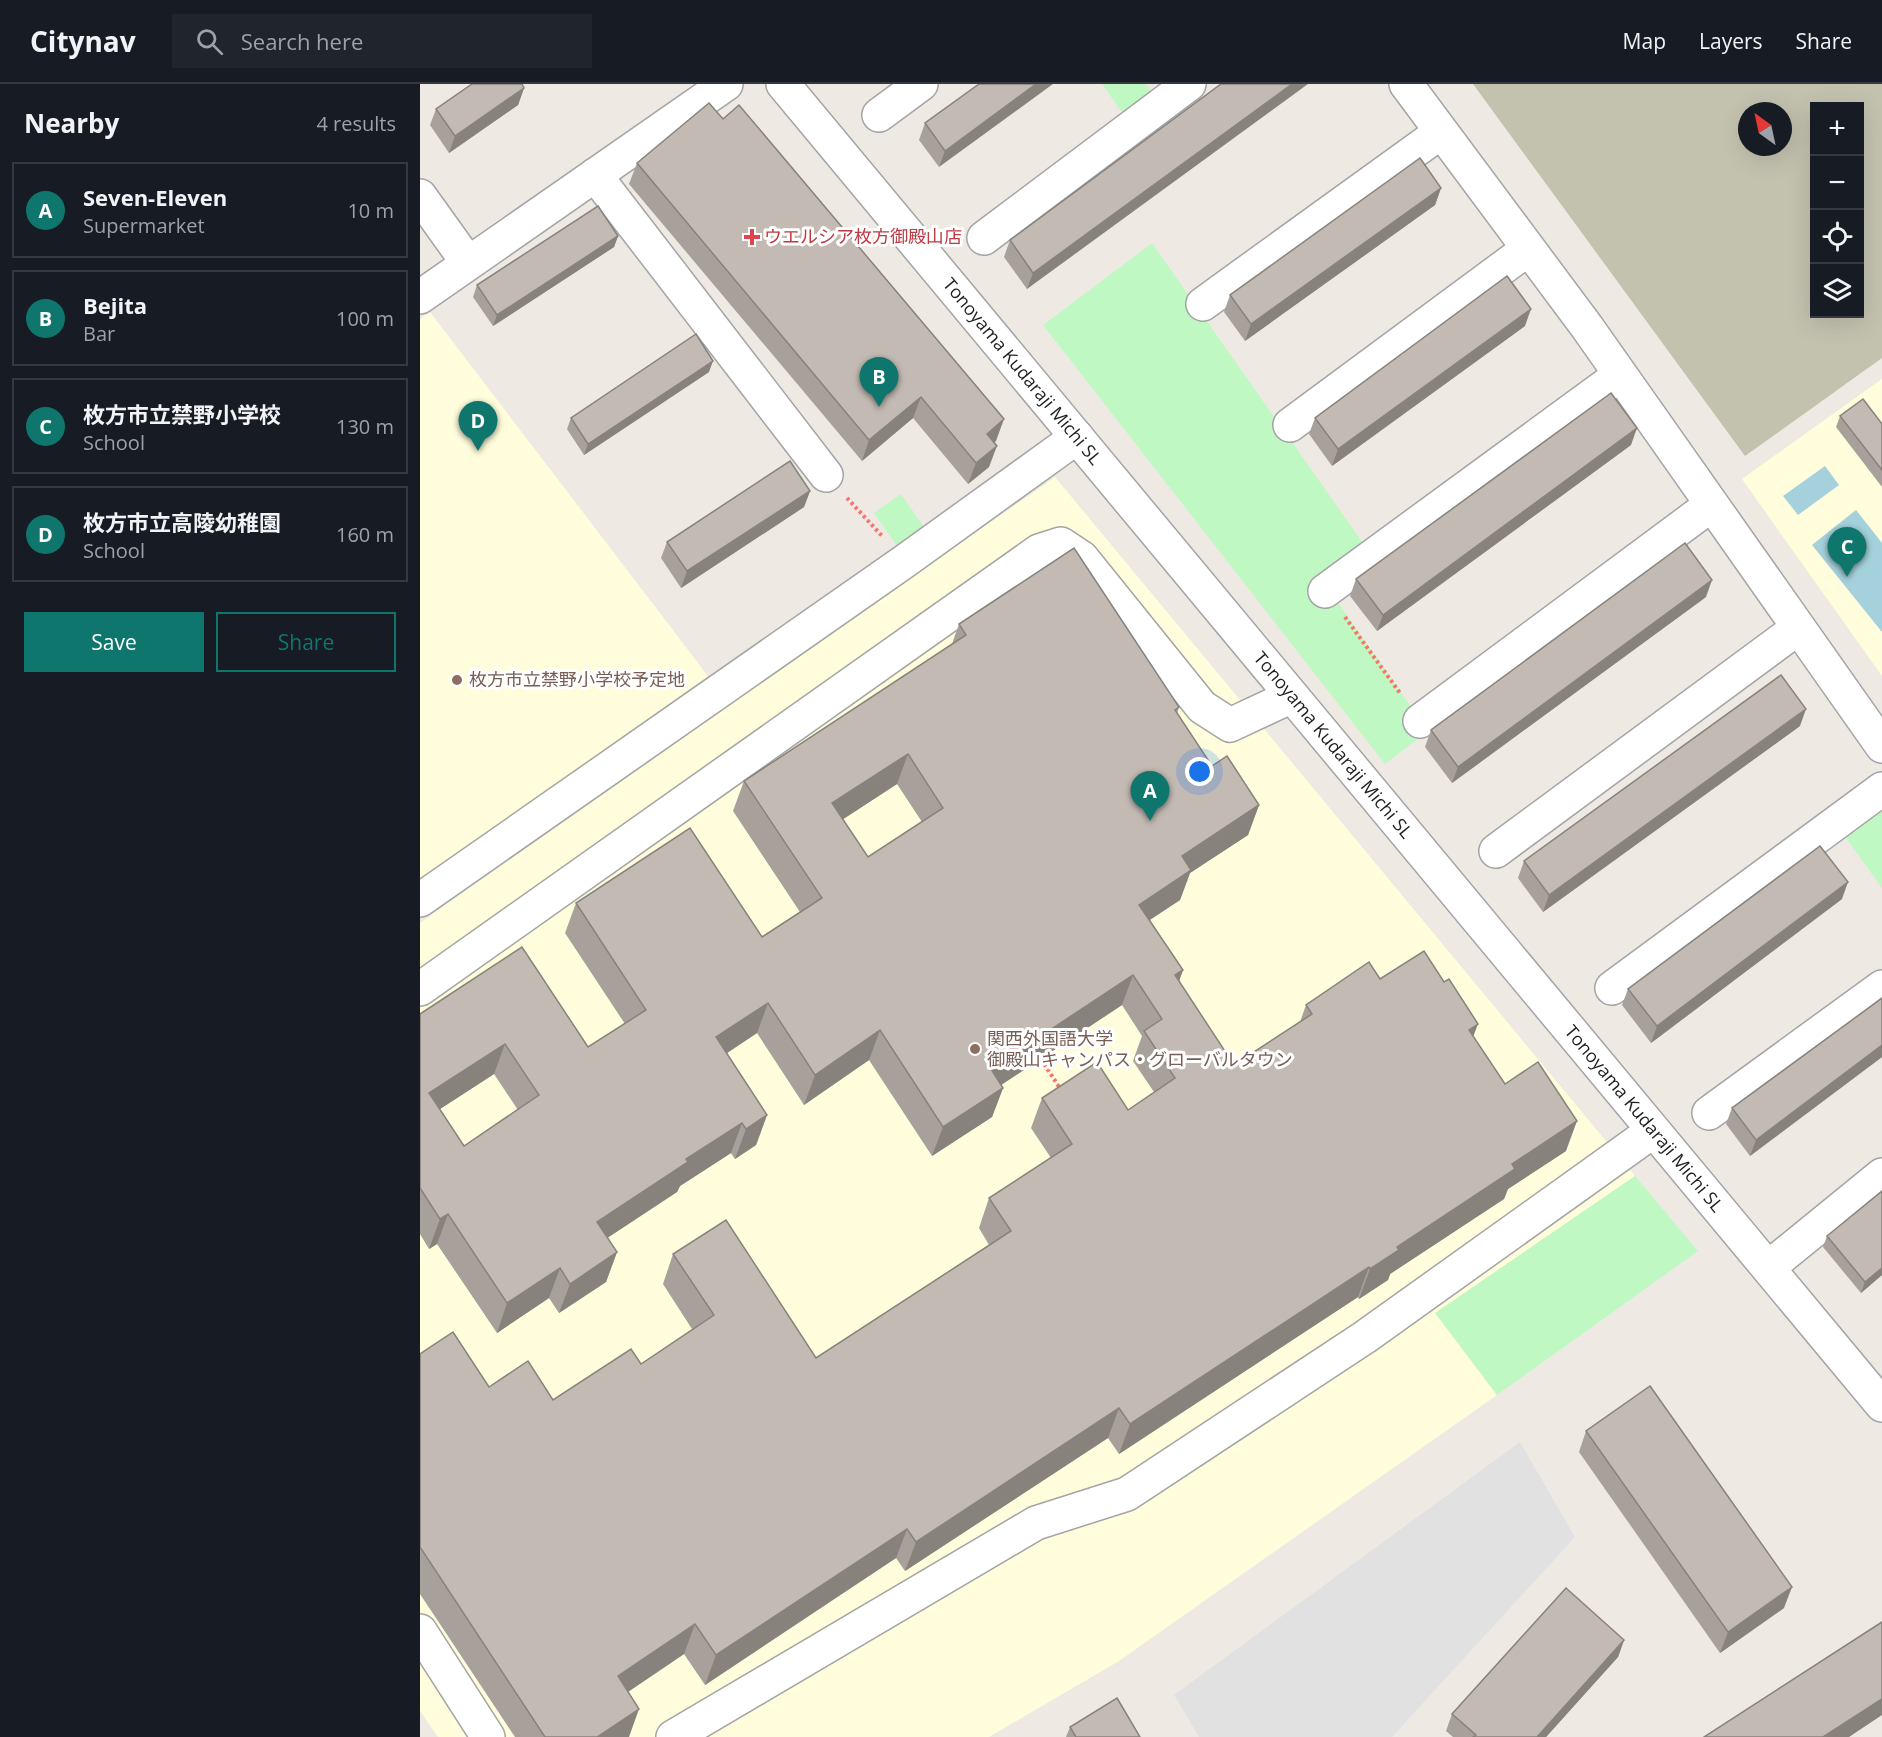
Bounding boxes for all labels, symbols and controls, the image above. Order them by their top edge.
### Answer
search box [172,14,592,68]
text: Citynav [30,22,136,60]
icon: search [193,25,226,58]
text: Search here [241,26,363,56]
text: Map [1623,27,1666,55]
text: Layers [1699,27,1763,55]
text: Share [1796,27,1852,55]
north arrow [1738,102,1792,156]
map controls [1810,102,1864,318]
button: + [1810,102,1864,156]
text: Nearby [24,105,119,141]
text: 4 results [316,110,396,137]
button: − [1810,156,1864,210]
text: Seven-Eleven [83,182,227,212]
text: A [39,197,52,224]
text: 10 m [347,197,394,224]
button: locate [1810,210,1864,264]
text: Supermarket [83,212,205,239]
place label: ウエルシア枚方御殿山店 [764,224,962,248]
marker: ウエルシア枚方御殿山店 [745,230,759,244]
button: layers [1810,264,1864,318]
street label: Tonoyama Kudaraji Michi SL [938,272,1108,469]
text: Bejita [83,290,147,320]
text: B [39,305,52,332]
text: 100 m [336,305,394,332]
text: Bar [83,320,115,347]
pin: B [860,358,898,407]
text: 枚方市立禁野小学校 [83,399,281,429]
pin: D [458,402,498,451]
text: C [39,413,52,440]
text: 130 m [336,413,394,440]
text: School [83,429,145,456]
text: 枚方市立高陵幼稚園 [83,507,281,537]
text: D [38,521,53,548]
text: 160 m [336,521,394,548]
pin: C [1828,528,1866,577]
text: School [83,537,145,564]
button: Save [24,612,204,672]
button: Share [216,612,396,672]
street label: Tonoyama Kudaraji Michi SL [1249,646,1419,843]
place label: 枚方市立禁野小学校予定地 [469,667,685,691]
marker: 枚方市立禁野小学校予定地 [450,673,464,687]
your location [1185,757,1214,786]
pin: A [1130,772,1170,821]
street label: Tonoyama Kudaraji Michi SL [1560,1020,1729,1217]
place label: 関西外国語大学 御殿山キャンパス・グローバルタウン [987,1026,1293,1071]
marker: 関西外国語大学 御殿山キャンパス・グローバルタウン [968,1042,982,1056]

